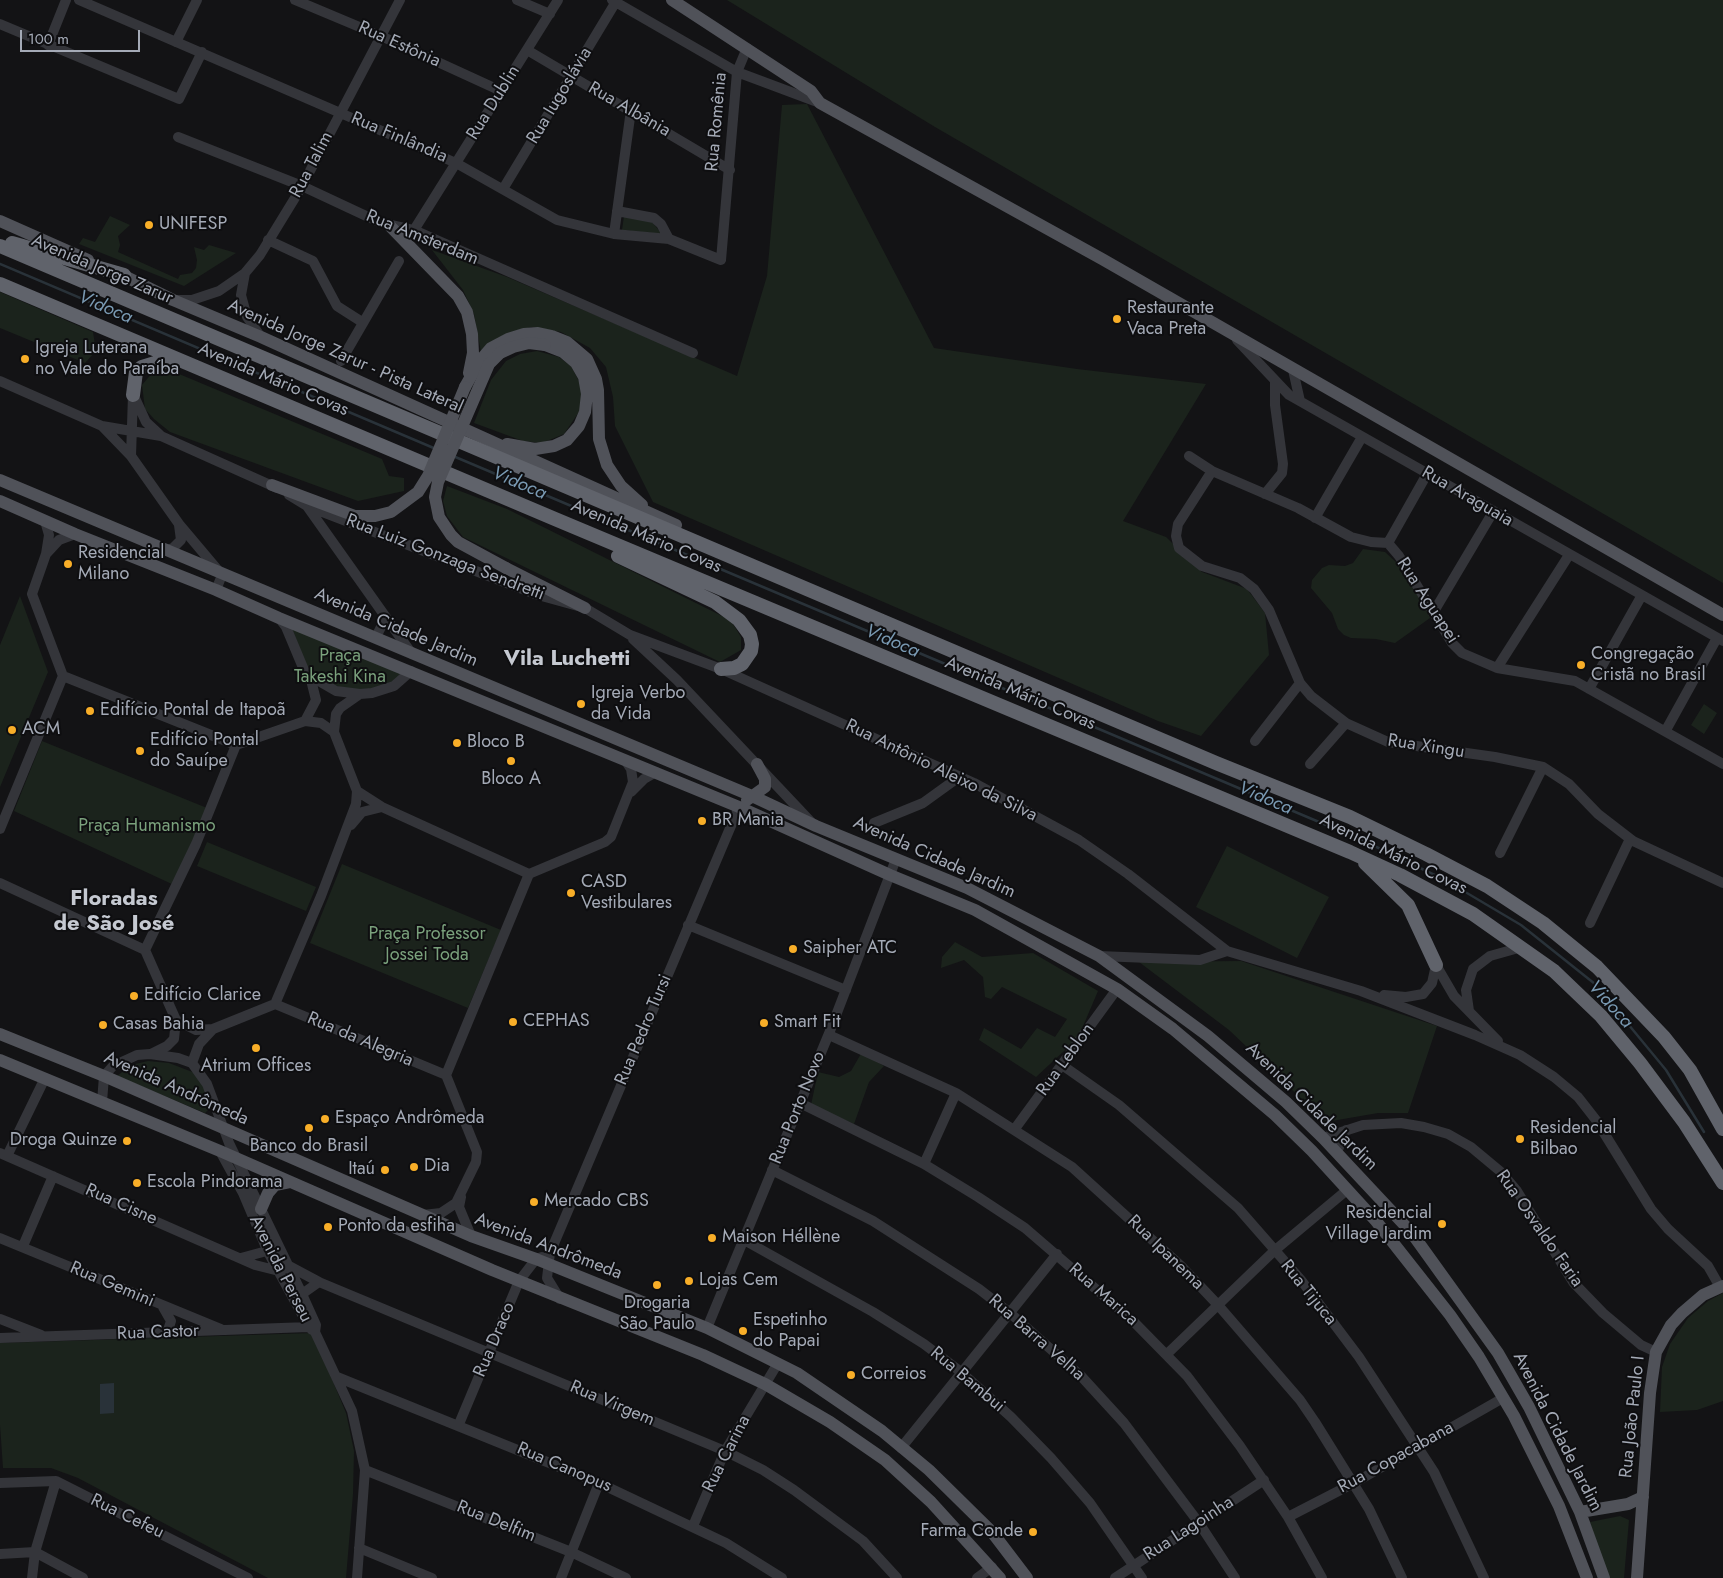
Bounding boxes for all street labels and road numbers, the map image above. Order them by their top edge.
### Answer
street label: Rua Estônia [355,17,443,73]
street label: Rua Iugoslávia [523,44,597,148]
street label: Rua Dublin [463,62,525,144]
street label: Rua Romênia [702,71,732,173]
street label: Rua Albânia [584,78,674,142]
street label: Rua Finlândia [348,108,450,168]
street label: Rua Talim [286,128,338,202]
street label: Rua Amsterdam [363,206,481,270]
street label: Avenida Jorge Zarur [28,230,176,310]
street label: Avenida Jorge Zarur - Pista Lateral [224,295,466,419]
street label: Avenida Mário Covas [194,339,352,421]
street label: Rua Araguaia [1417,462,1517,532]
street label: Avenida Mário Covas [567,496,725,578]
street label: Rua Luiz Gonzaga Sendretti [343,510,547,606]
street label: Rua Aguapei [1391,554,1463,648]
street label: Avenida Cidade Jardim [311,584,481,672]
street label: Avenida Mário Covas [941,653,1099,735]
street label: Rua Antônio Aleixo da Silva [842,715,1040,827]
street label: Rua Xingu [1386,730,1466,764]
street label: Avenida Mário Covas [1316,810,1470,900]
street label: Avenida Cidade Jardim [850,812,1018,904]
street label: Rua Pedro Tursi [611,971,677,1089]
street label: Rua da Alegria [304,1008,416,1072]
street label: Rua Leblon [1032,1019,1100,1101]
street label: Avenida Cidade Jardim [1240,1038,1382,1176]
street label: Avenida Andrômeda [100,1047,252,1131]
street label: Rua Porto Novo [766,1049,830,1167]
street label: Rua Osvaldo Faria [1491,1166,1587,1292]
street label: Rua Cisne [82,1180,160,1230]
street label: Avenida Andrômeda [471,1209,625,1285]
street label: Rua Ipanema [1122,1211,1208,1295]
street label: Avenida Perseu [244,1212,316,1326]
street label: Rua Tijuca [1275,1256,1341,1330]
street label: Rua Gemini [67,1258,157,1312]
street label: Rua Marica [1064,1259,1142,1331]
street label: Rua Barra Velha [983,1290,1089,1386]
street label: Rua Draco [470,1299,520,1381]
street label: Rua Castor [117,1321,199,1345]
street label: Rua Bambui [925,1343,1009,1417]
street label: Avenida Cidade Jardim [1508,1349,1606,1515]
street label: Rua João Paulo I [1616,1355,1650,1479]
street label: Rua Virgem [567,1377,657,1431]
street label: Rua Carina [698,1412,756,1496]
street label: Rua Copacabana [1334,1417,1458,1499]
street label: Rua Canopus [513,1438,615,1498]
street label: Rua Cefeu [87,1490,167,1544]
street label: Rua Lagoinha [1140,1492,1238,1566]
street label: Rua Delfim [453,1496,539,1548]

